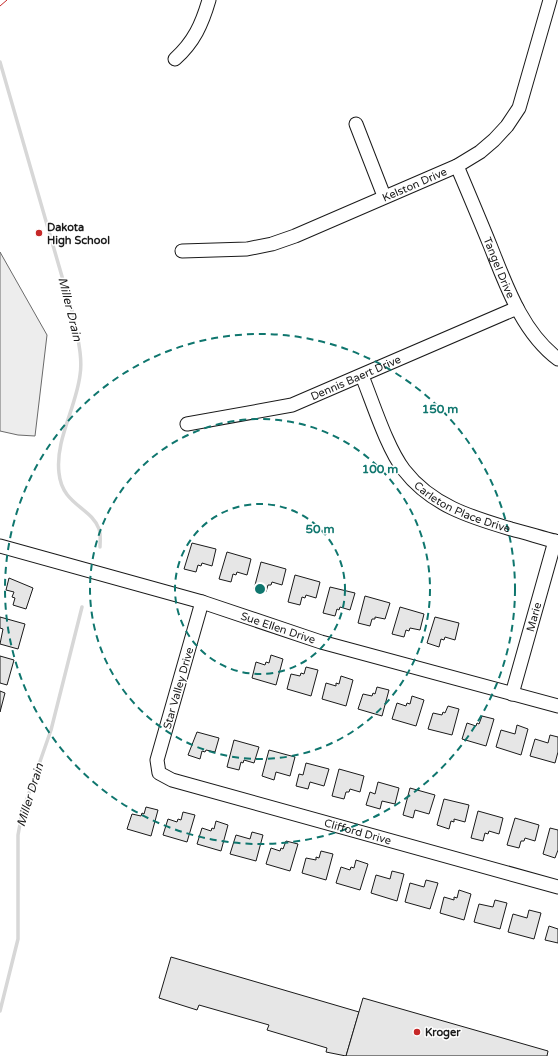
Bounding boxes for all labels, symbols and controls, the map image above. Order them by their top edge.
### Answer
street label: Kelston Drive [380,165,449,205]
place label: Dakota High School [47,221,110,248]
marker: Dakota High School [34,228,44,238]
street label: Tangel Drive [480,235,517,300]
water label: Miller Drain [55,276,85,343]
street label: Dennis Baert Drive [309,353,403,403]
text: 150 m [422,402,458,416]
text: 100 m [362,462,398,476]
street label: Carleton Place Drive [411,479,512,535]
text: 50 m [305,522,335,536]
centre of rings [253,582,267,596]
street label: Marie [524,601,544,633]
street label: Sue Ellen Drive [239,609,317,647]
street label: Star Valley Drive [161,646,196,731]
water label: Miller Drain [14,761,46,828]
street label: Clifford Drive [323,816,393,847]
place label: Kroger [425,1026,461,1040]
marker: Kroger [412,1027,422,1037]

